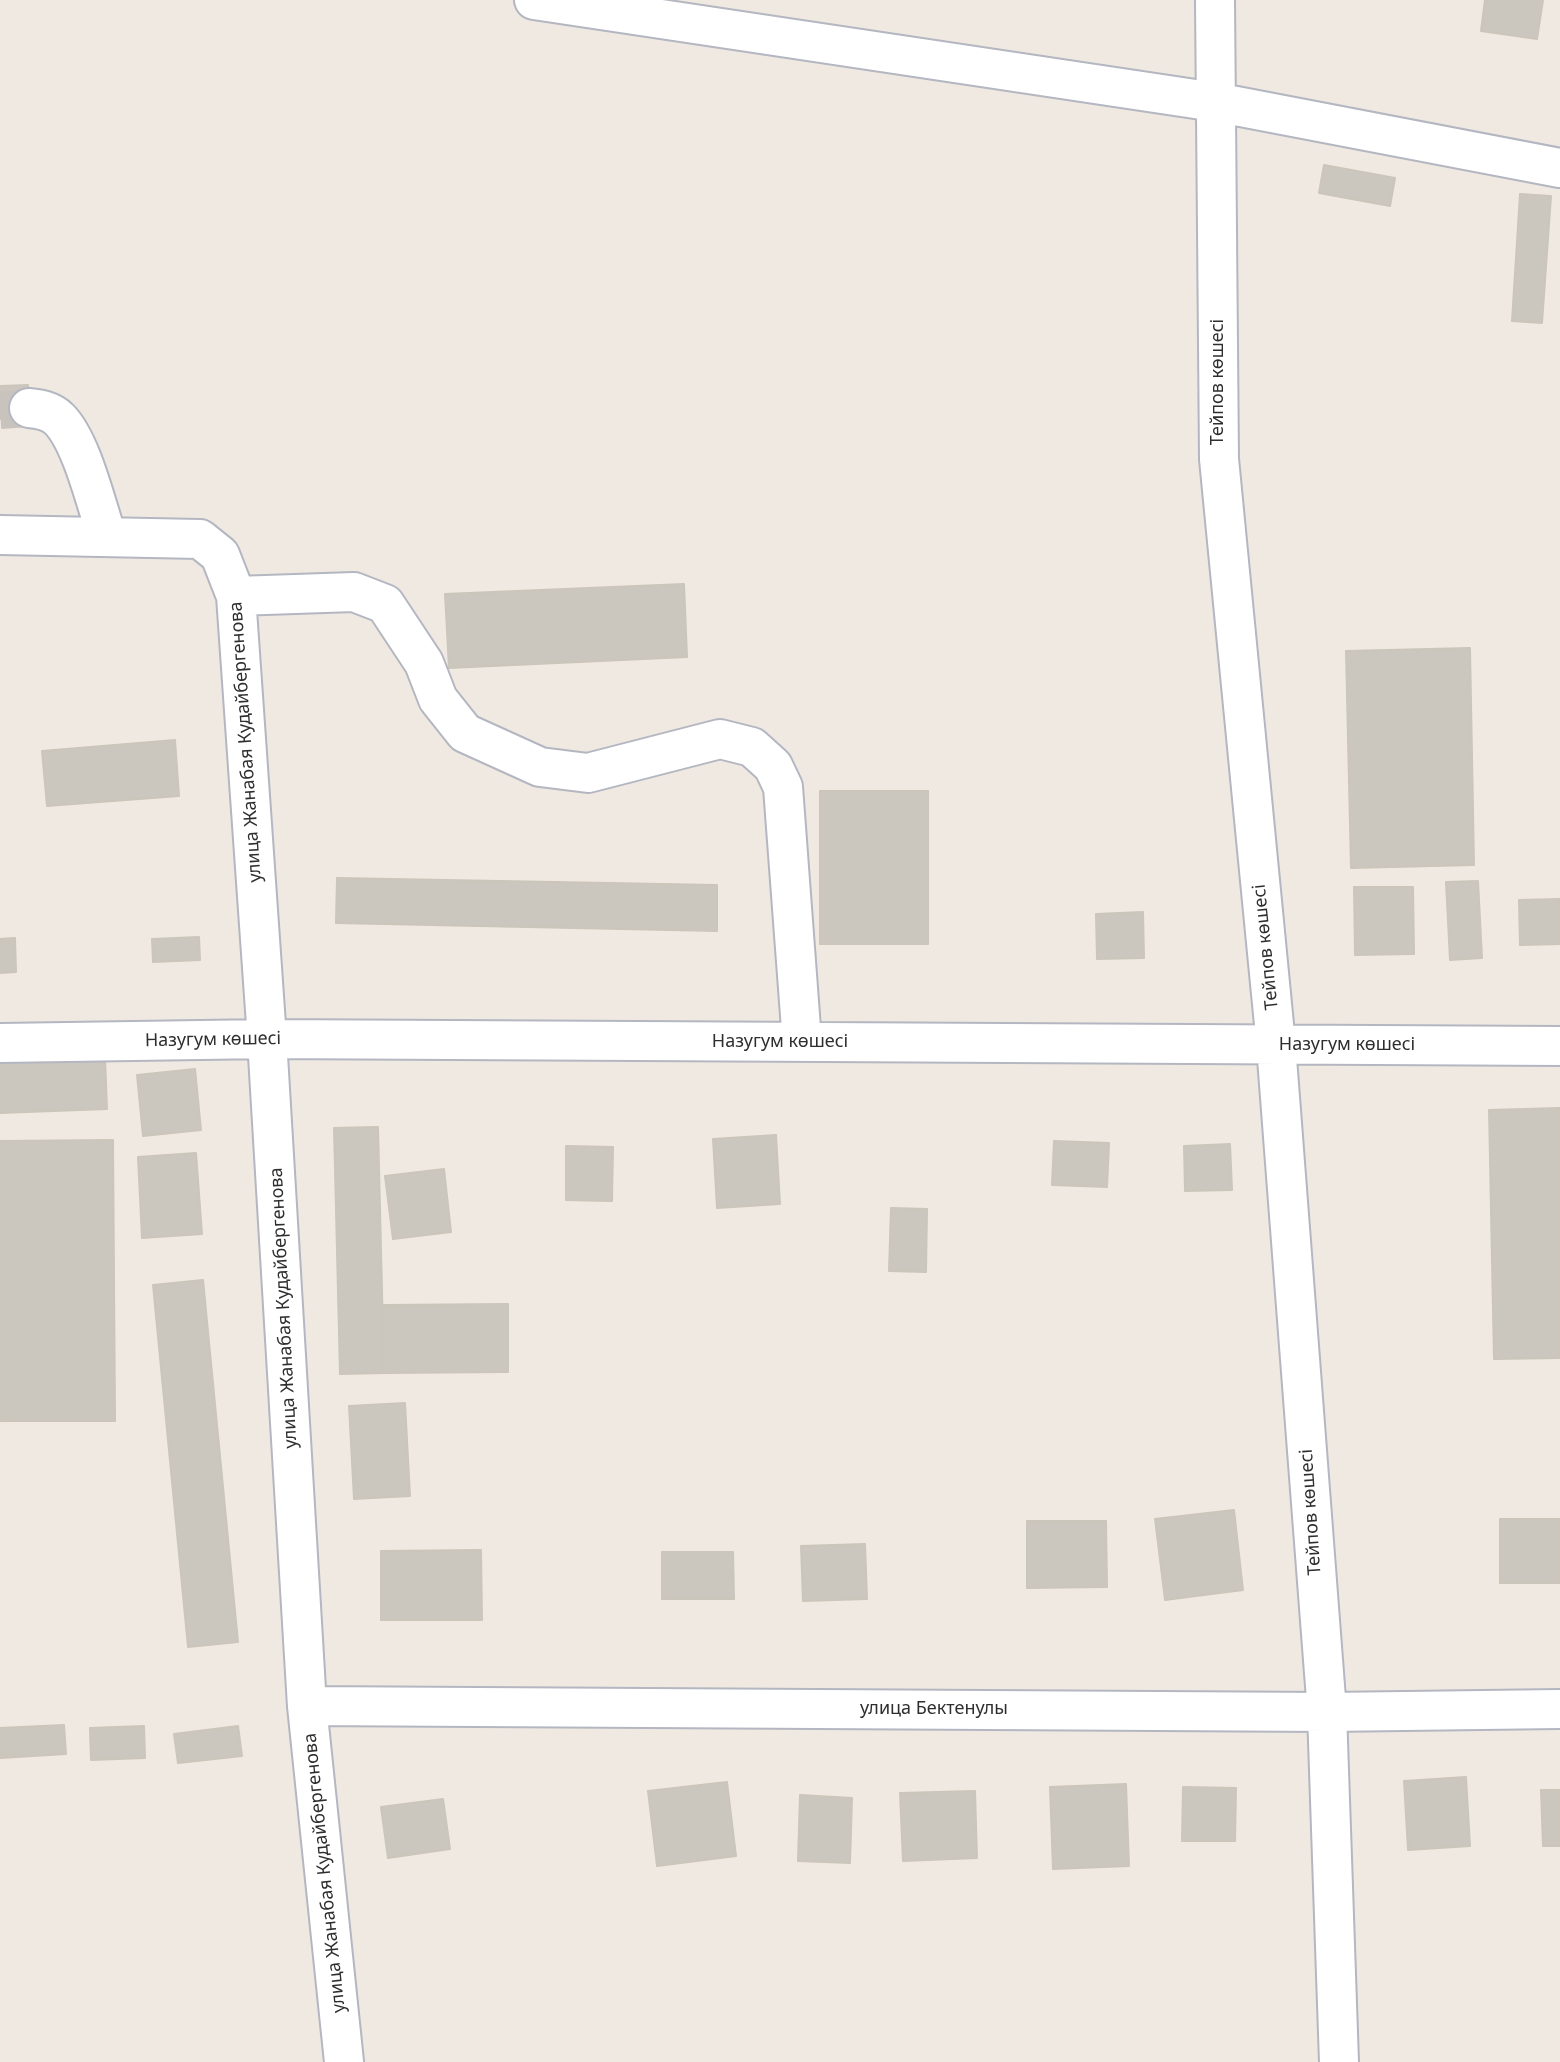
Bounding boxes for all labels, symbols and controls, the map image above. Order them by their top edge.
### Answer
street label: Тейпов көшесі [1207,319,1229,445]
street label: улица Жанабая Кудайбергенова [225,601,267,883]
street label: Тейпов көшесі [1249,883,1283,1011]
street label: Назугум көшесі [145,1028,281,1052]
street label: Назугум көшесі [712,1031,848,1053]
street label: Назугум көшесі [1279,1034,1415,1056]
street label: улица Жанабая Кудайбергенова [266,1167,302,1449]
street label: Тейпов көшесі [1296,1448,1326,1576]
street label: улица Бектенулы [860,1698,1008,1720]
street label: улица Жанабая Кудайбергенова [300,1732,350,2014]

